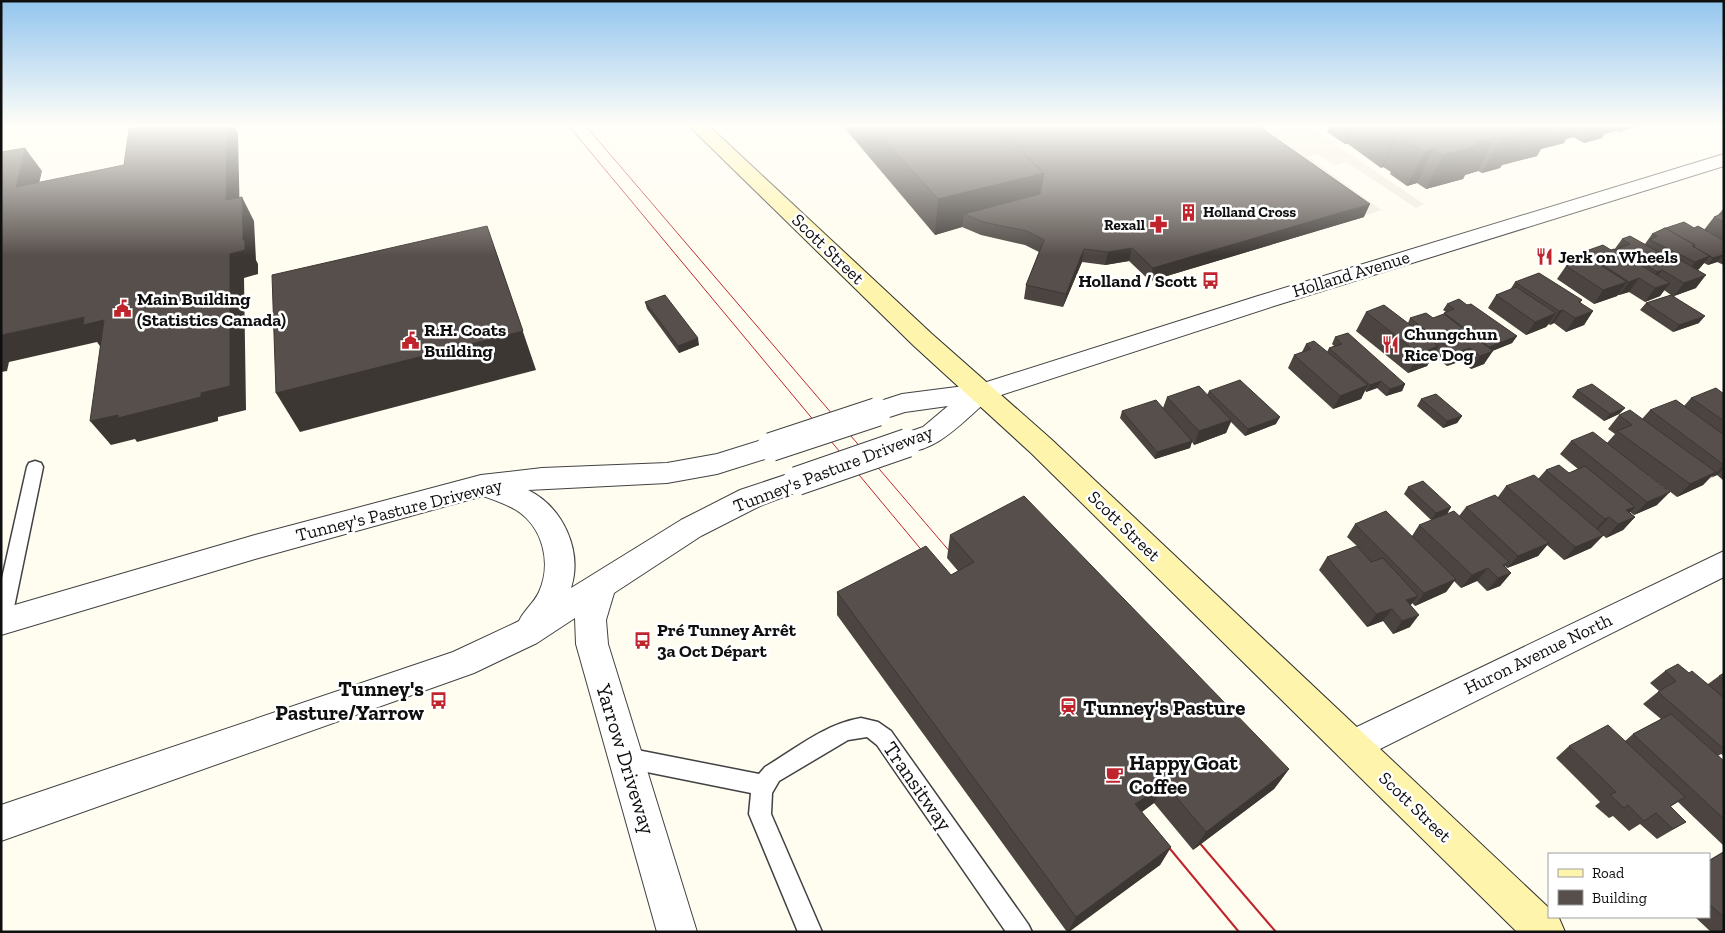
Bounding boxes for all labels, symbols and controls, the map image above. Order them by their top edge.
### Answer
building icon: Holland Cross [1179,202,1199,222]
place label: Holland Cross [1203,203,1296,221]
street label: Scott Street [787,209,869,289]
pharmacy icon: Rexall [1149,215,1169,235]
place label: Rexall [1104,216,1145,234]
street label: Holland Avenue [1290,246,1412,302]
place label: Jerk on Wheels [1558,246,1678,268]
restaurant icon: Jerk on Wheels [1534,247,1554,267]
place label: Holland / Scott [1078,270,1198,292]
bus stop icon: Holland / Scott [1201,271,1221,291]
place label: Main Building (Statistics Canada) [137,288,286,331]
public building icon: Main Building (Statistics Canada) [113,299,133,319]
place label: R.H. Coats Building [424,319,506,362]
place label: Chungchun Rice Dog [1404,323,1498,366]
public building icon: R.H. Coats Building [400,330,420,350]
restaurant icon: Chungchun Rice Dog [1380,334,1400,354]
street label: Tunney's Pasture Driveway [730,420,937,517]
street label: Tunney's Pasture Driveway [294,474,505,546]
street label: Scott Street [1083,486,1165,566]
street label: Huron Avenue North [1461,609,1615,699]
place label: Pré Tunney Arrêt 3a Oct Départ [657,619,797,662]
bus stop icon: Pré Tunney Arrêt 3a Oct Départ [633,630,653,650]
place label: Tunney's Pasture/Yarrow [275,676,424,725]
street label: Yarrow Driveway [591,680,661,837]
bus stop icon: Tunney's Pasture/Yarrow [428,690,448,710]
place label: Tunney's Pasture [1083,695,1245,720]
station icon: Tunney's Pasture [1059,697,1079,717]
street label: Transitway [878,737,958,836]
place label: Happy Goat Coffee [1129,750,1239,799]
cafe icon: Happy Goat Coffee [1105,764,1125,784]
street label: Scott Street [1374,767,1456,847]
legend [1548,853,1710,918]
text: Road [1592,864,1625,882]
text: Building [1592,889,1647,907]

